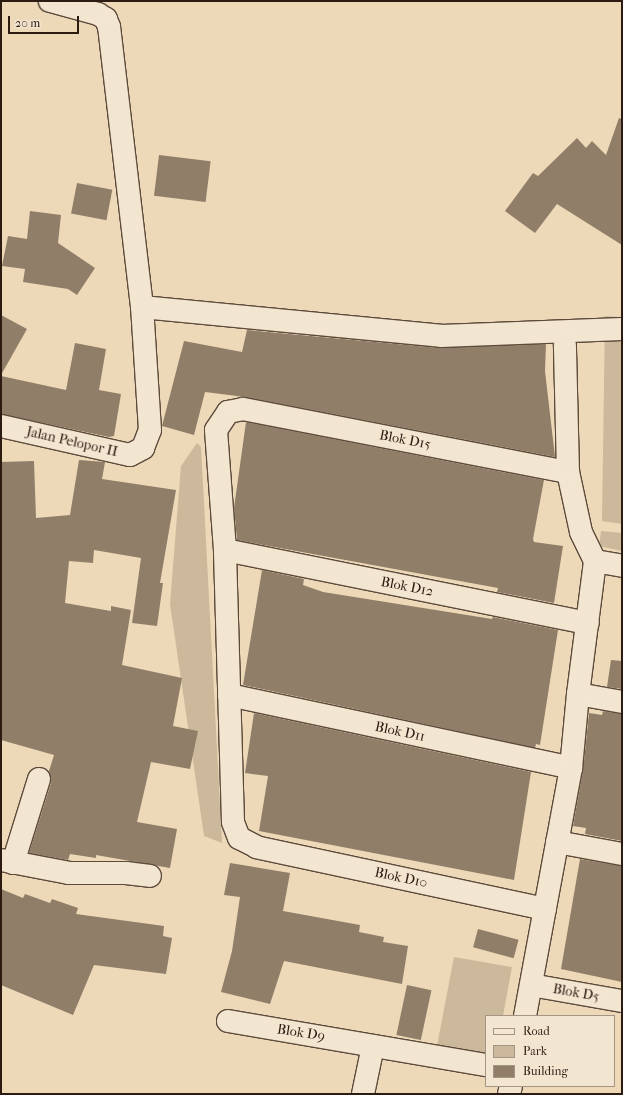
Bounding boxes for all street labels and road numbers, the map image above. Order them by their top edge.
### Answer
street label: Jalan Pelopor II [25,423,119,461]
street label: Blok D15 [378,427,432,453]
street label: Blok D12 [379,574,435,600]
street label: Blok D11 [373,719,427,745]
street label: Blok D10 [373,864,429,892]
street label: Blok D5 [551,981,601,1005]
street label: Blok D9 [276,1021,326,1045]

